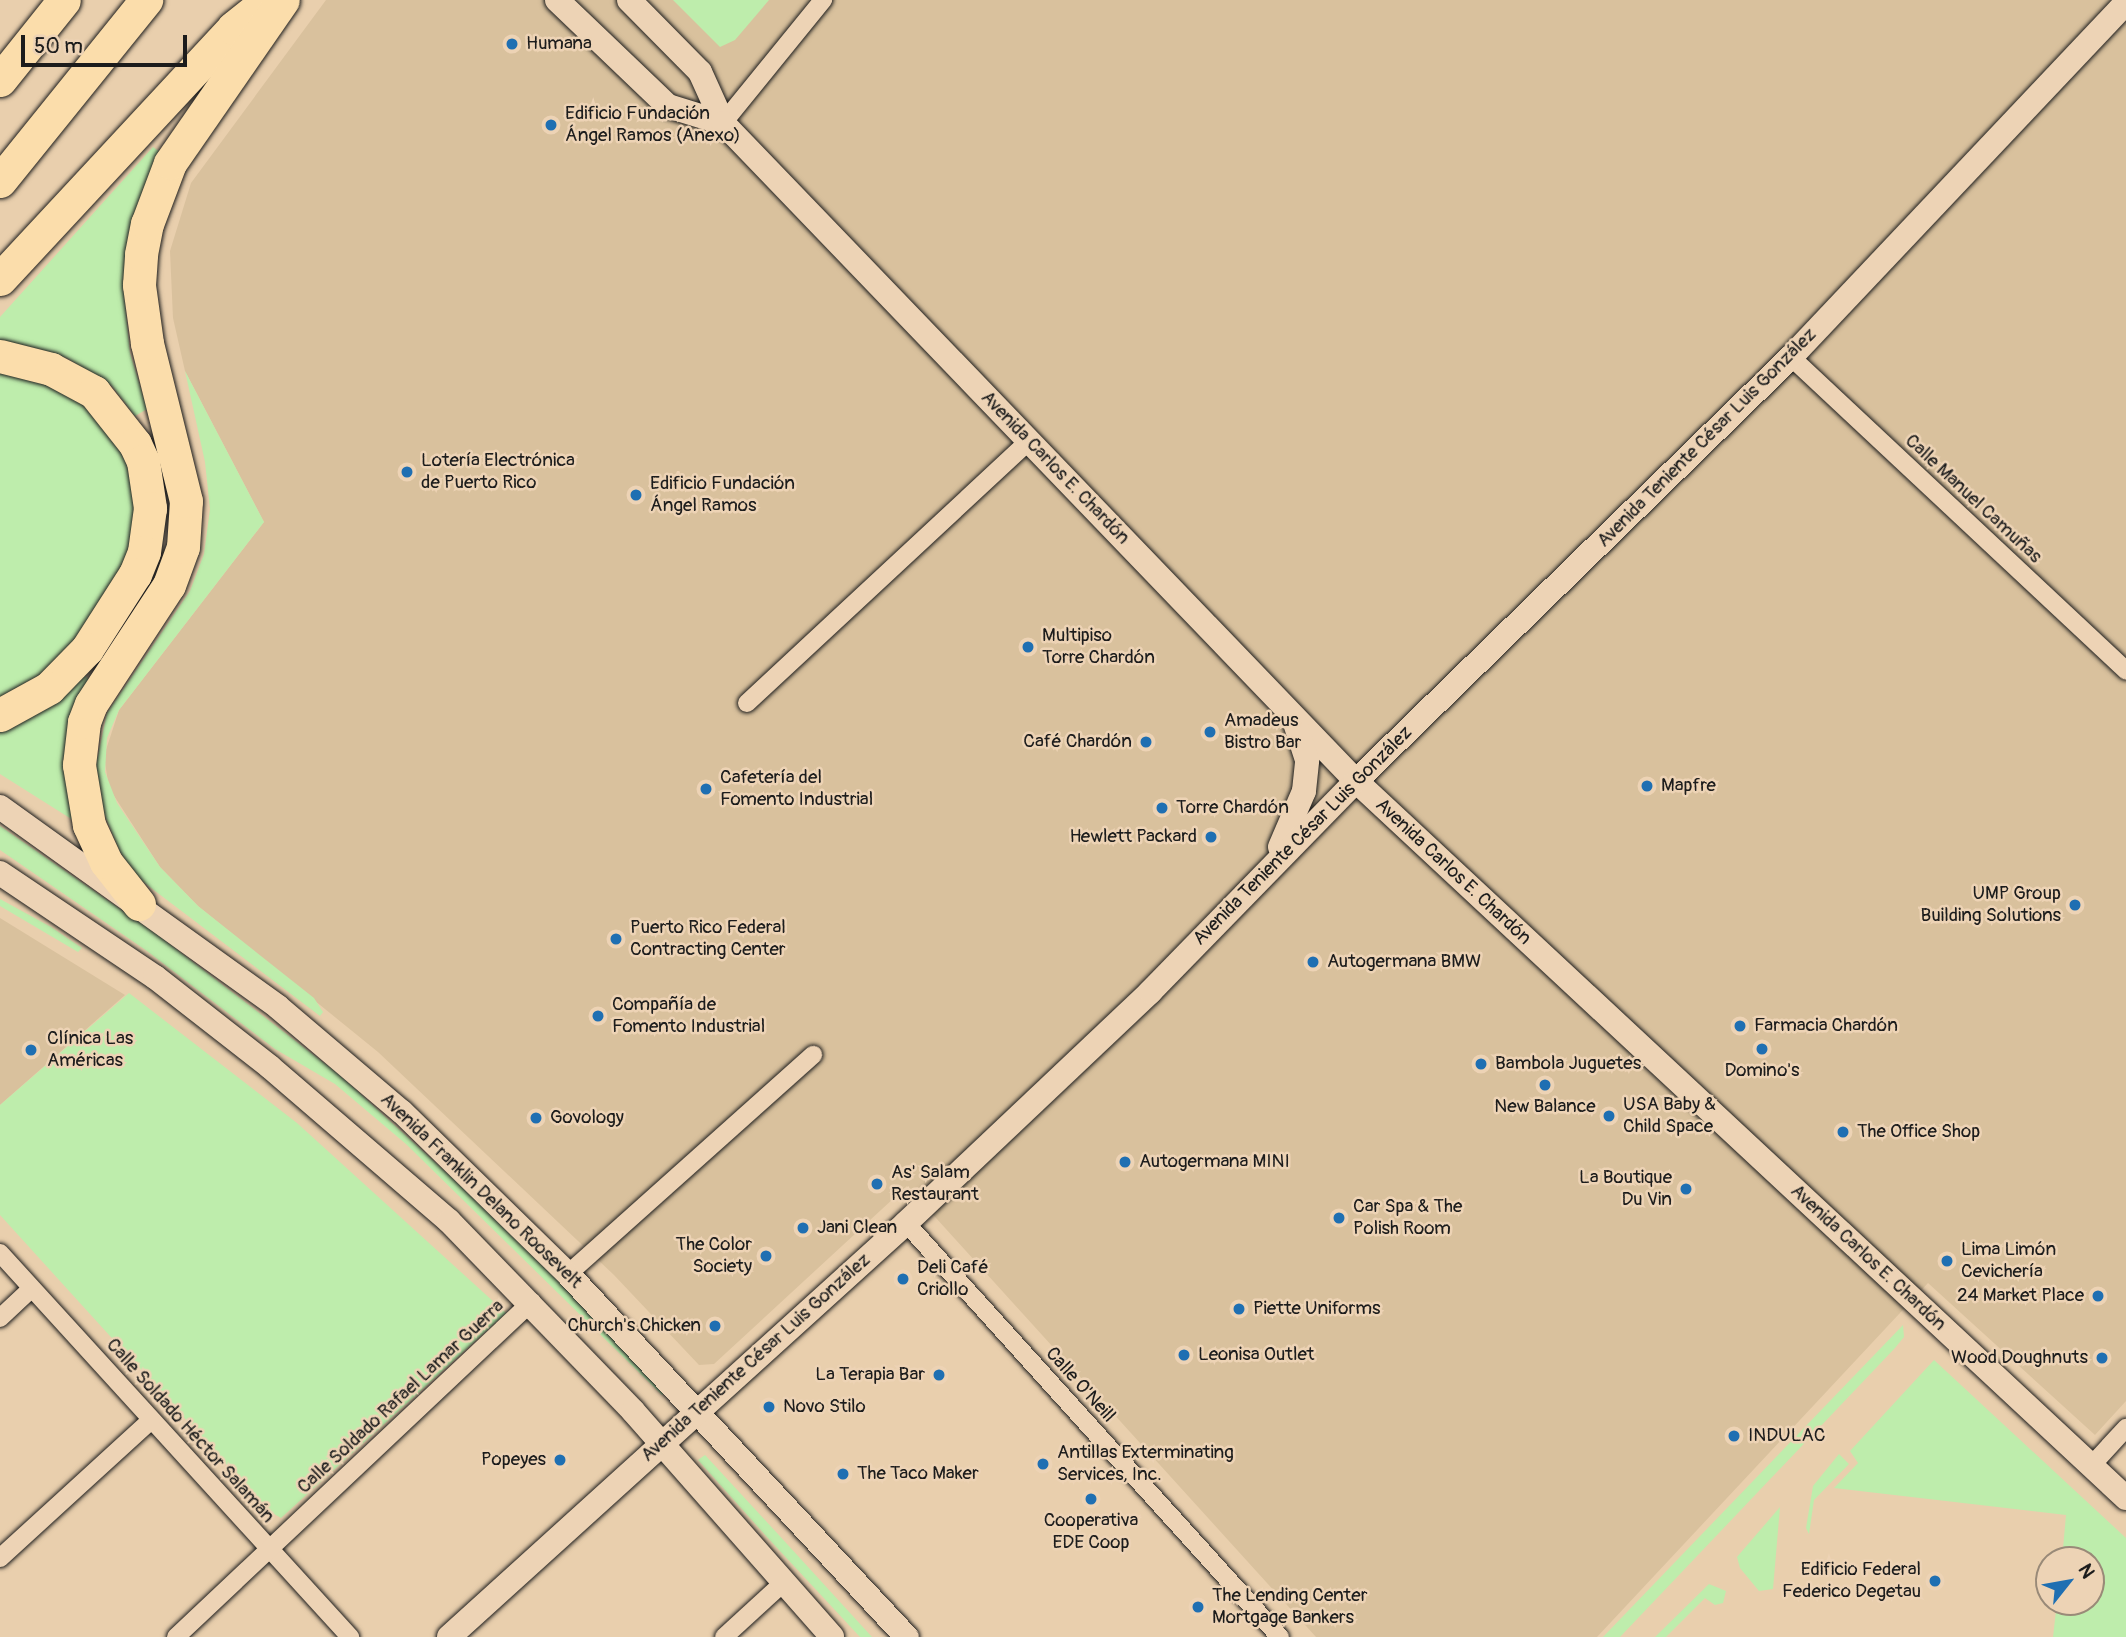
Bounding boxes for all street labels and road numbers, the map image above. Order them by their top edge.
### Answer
street label: Avenida Teniente César Luis González [1593,324,1821,552]
street label: Avenida Carlos E. Chardón [976,387,1134,549]
street label: Calle Manuel Camuñas [1900,430,2046,568]
street label: Avenida Teniente César Luis González [1189,722,1417,950]
street label: Avenida Carlos E. Chardón [1371,794,1535,950]
street label: Avenida Franklin Delano Roosevelt [375,1088,587,1294]
street label: Avenida Carlos E. Chardón [1786,1180,1950,1336]
street label: Avenida Teniente César Luis González [637,1249,875,1467]
street label: Calle Soldado Rafael Lamar Guerra [293,1295,509,1499]
street label: Calle Soldado Héctor Salamán [101,1334,279,1528]
street label: Calle O'Neill [1040,1343,1120,1427]

